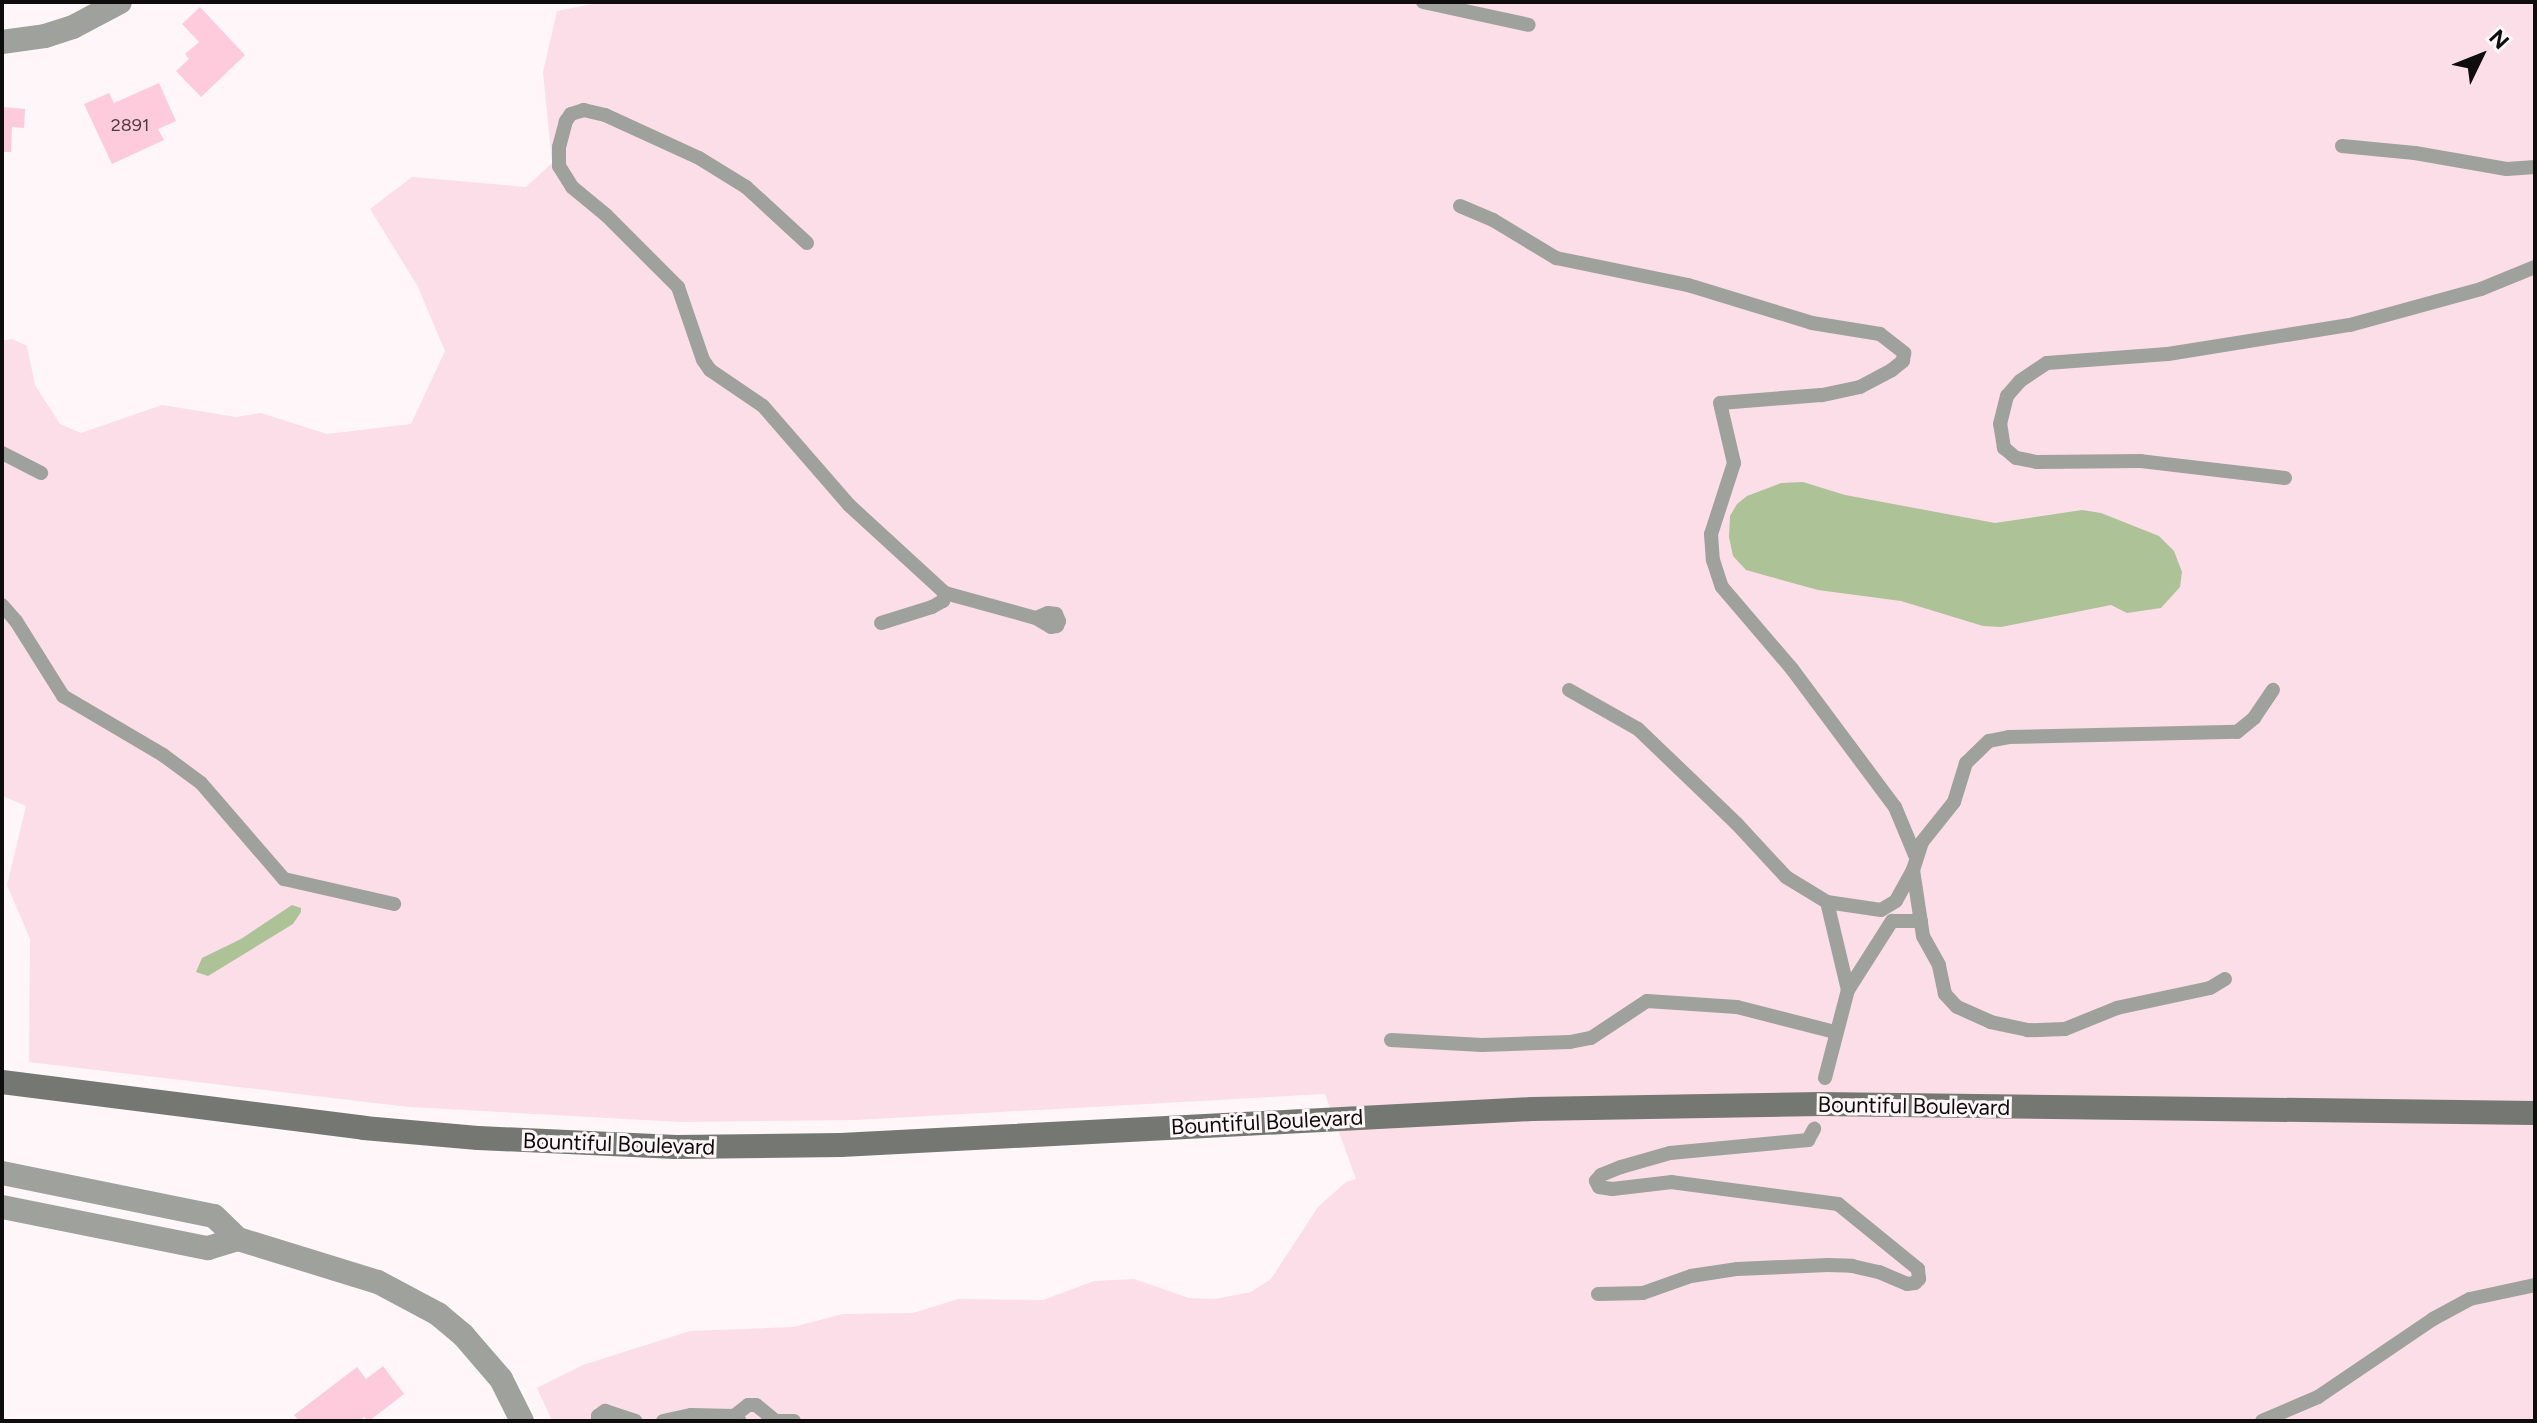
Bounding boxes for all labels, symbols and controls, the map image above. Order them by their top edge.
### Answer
north arrow [2441,16,2521,96]
text: N [2483,24,2515,55]
house number: 2891 [111,114,149,136]
street label: Bountiful Boulevard [1817,1091,2011,1121]
street label: Bountiful Boulevard [1170,1104,1364,1140]
street label: Bountiful Boulevard [522,1127,716,1161]

